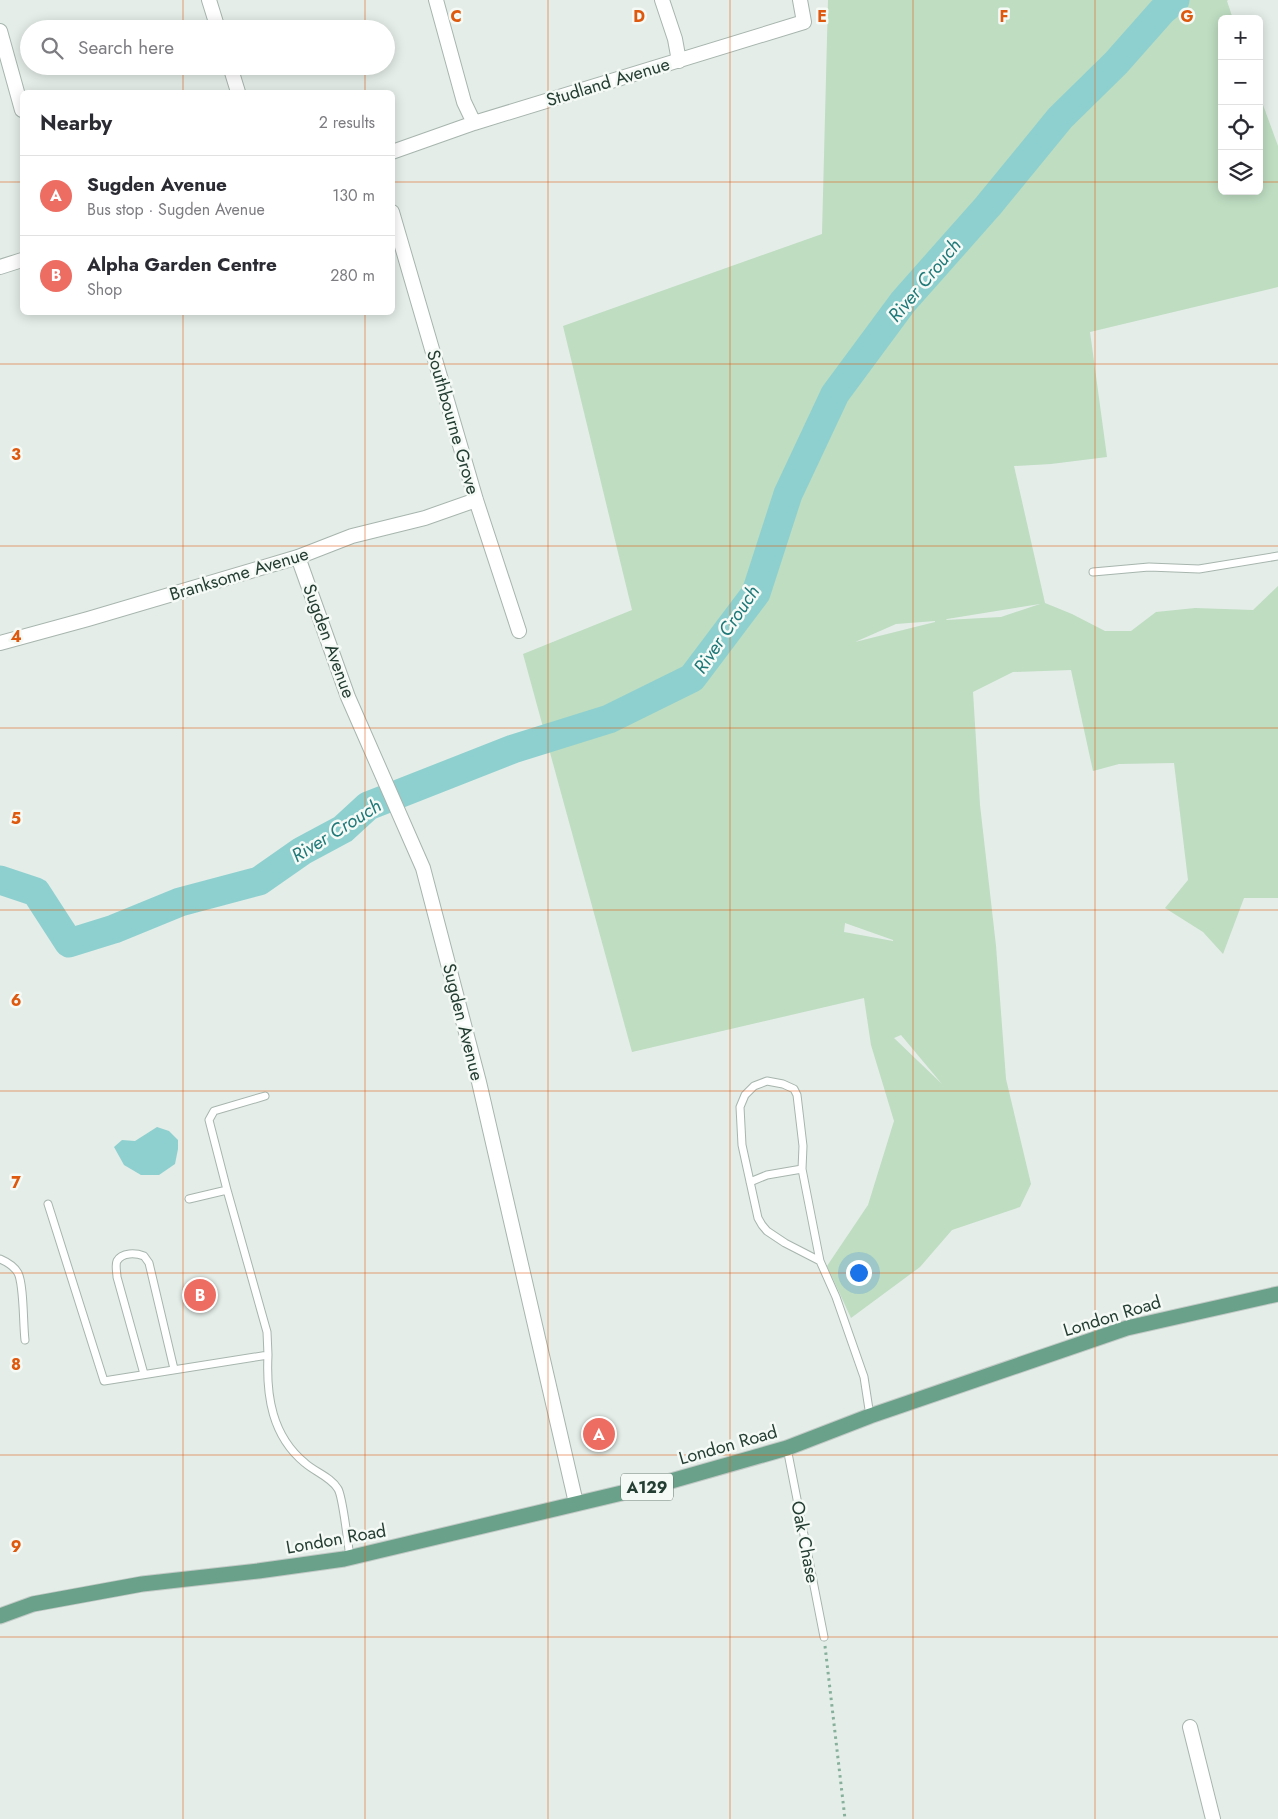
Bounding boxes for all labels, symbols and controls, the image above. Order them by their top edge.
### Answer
text: C [450,5,462,28]
text: D [633,5,645,28]
text: E [817,5,827,28]
text: F [1000,5,1008,28]
text: G [1180,5,1194,28]
map controls [1218,15,1263,195]
button: + [1218,15,1263,60]
search box [20,20,395,75]
icon: search [38,34,66,62]
text: Search here [78,34,174,61]
street label: Studland Avenue [543,51,673,113]
button: − [1218,60,1263,105]
button: locate [1218,105,1263,150]
text: Nearby [40,108,112,138]
text: 2 results [319,111,375,134]
button: layers [1218,150,1263,195]
text: Sugden Avenue [87,171,227,198]
text: A [50,184,62,207]
text: 130 m [332,184,375,207]
text: Bus stop · Sugden Avenue [87,198,265,221]
water label: River Crouch [881,233,967,328]
text: Alpha Garden Centre [87,251,277,278]
text: B [51,264,61,287]
text: 280 m [330,264,375,287]
text: Shop [87,278,122,301]
street label: Southbourne Grove [420,347,486,497]
text: 3 [11,443,21,466]
street label: Branksome Avenue [166,541,312,607]
street label: Sugden Avenue [296,580,362,702]
water label: River Crouch [687,580,766,679]
text: 4 [10,625,22,648]
water label: River Crouch [286,792,386,869]
text: 5 [11,807,21,830]
street label: Sugden Avenue [436,961,490,1083]
text: 6 [11,989,21,1012]
text: 7 [11,1171,21,1194]
your location [846,1260,872,1286]
pin: B [184,1276,216,1314]
street label: London Road [1060,1289,1164,1343]
text: 8 [11,1353,21,1376]
pin: A [583,1415,615,1453]
street label: London Road [676,1419,780,1471]
road number: A129 [621,1474,673,1500]
street label: Oak Chase [784,1499,826,1585]
street label: London Road [284,1517,388,1561]
text: 9 [11,1535,21,1558]

